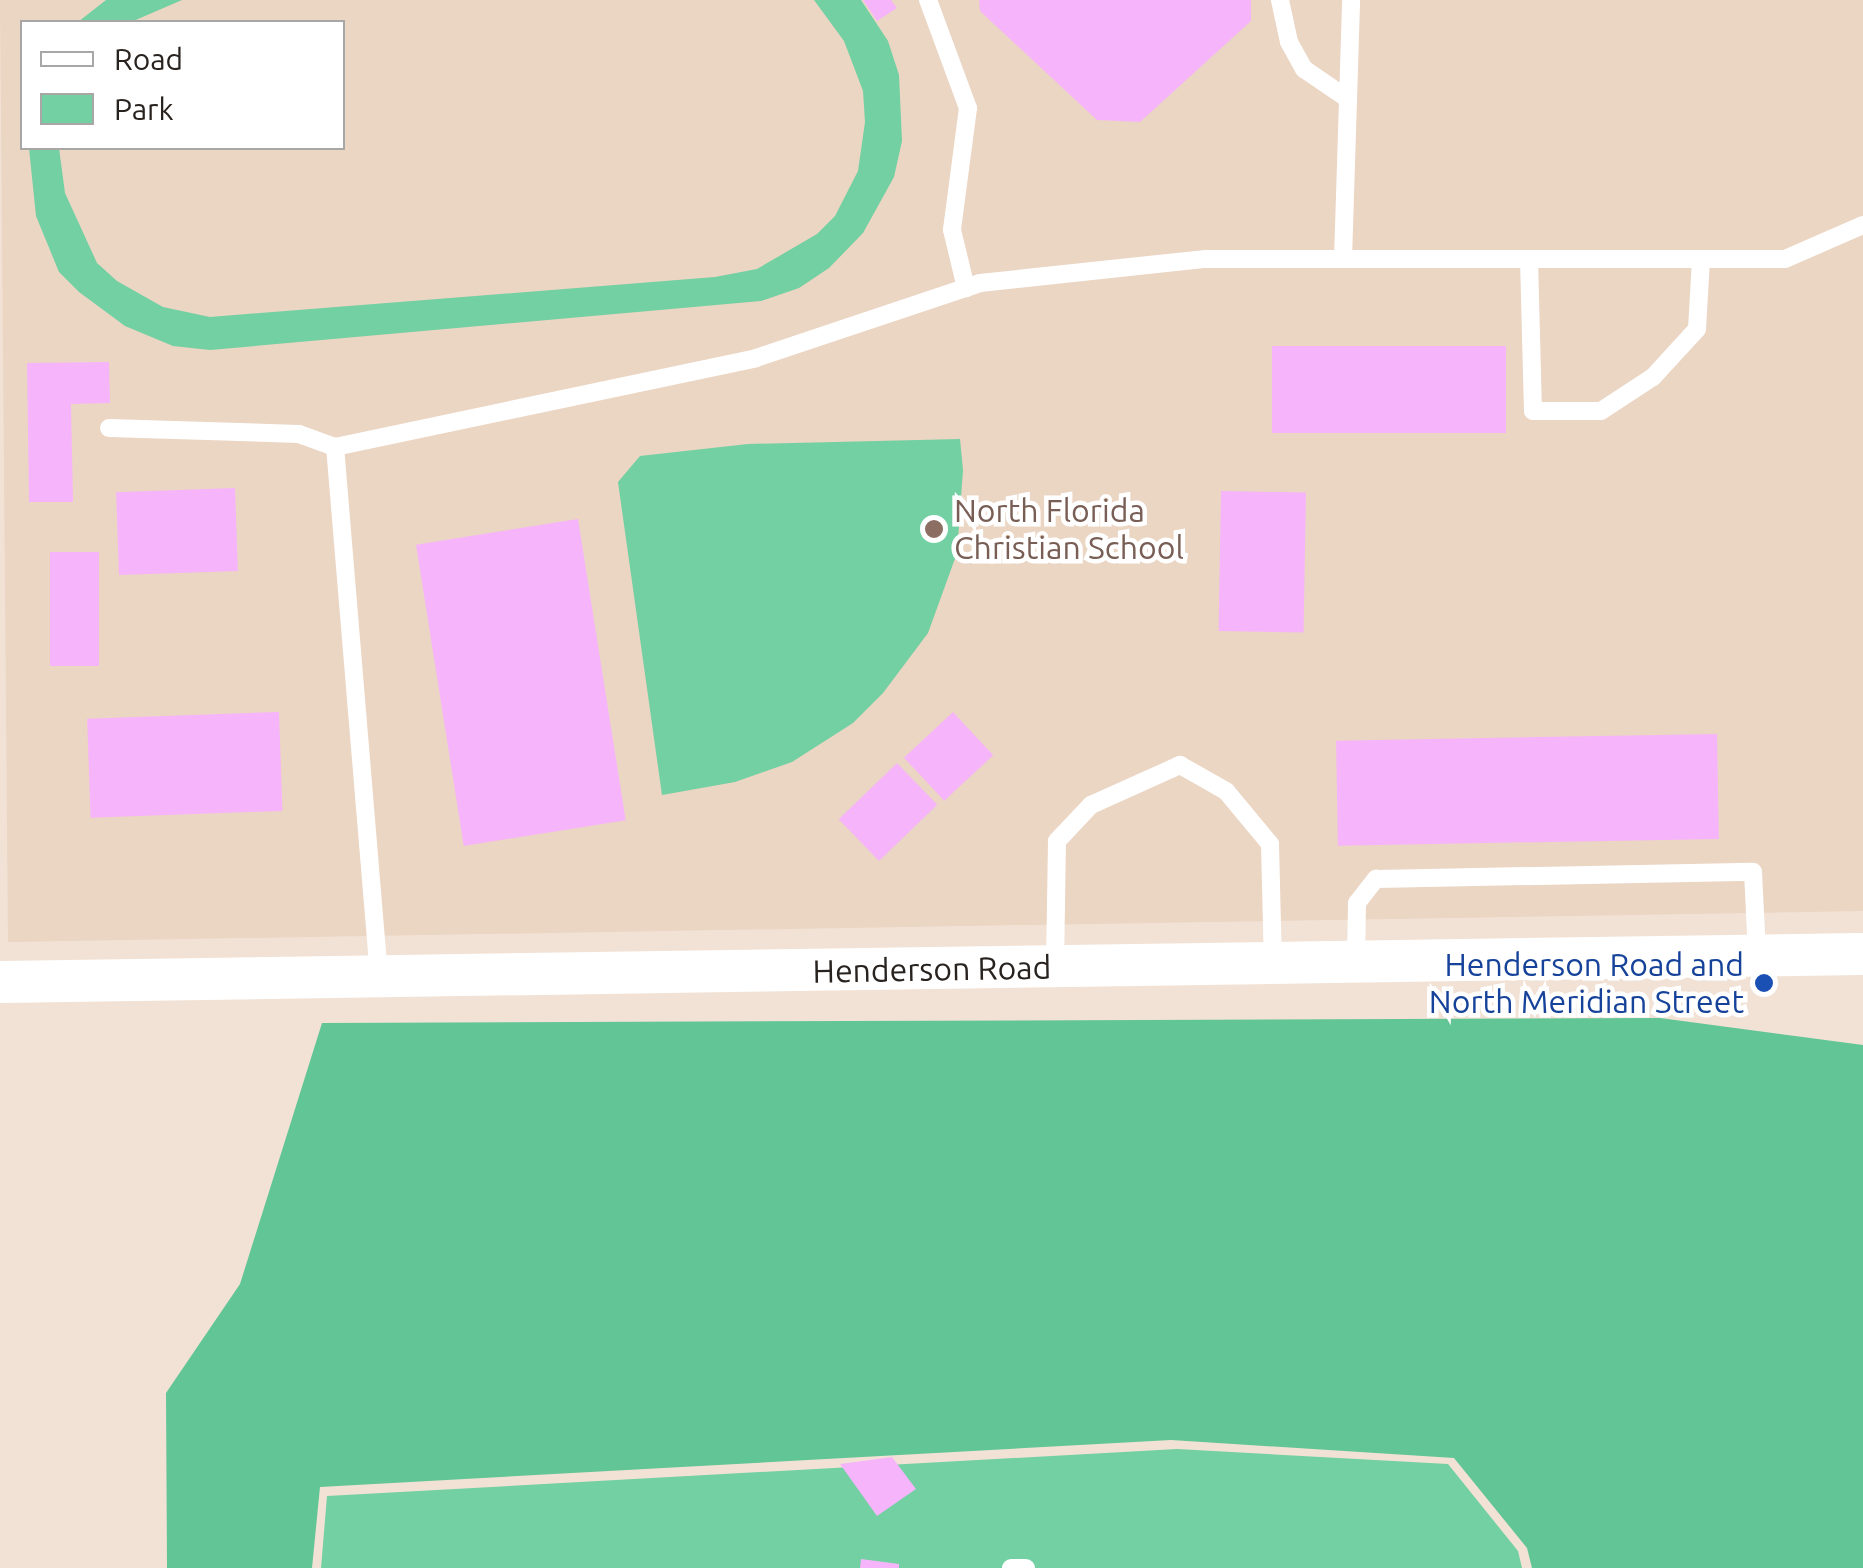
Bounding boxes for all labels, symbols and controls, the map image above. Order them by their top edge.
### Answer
legend [20,20,345,150]
text: Road [114,42,183,76]
text: Park [114,92,174,126]
place label: North Florida Christian School [954,492,1184,567]
marker: North Florida Christian School [923,518,945,540]
place label: Henderson Road and North Meridian Street [1429,946,1744,1021]
street label: Henderson Road [812,948,1052,990]
marker: Henderson Road and North Meridian Street [1753,972,1775,994]

